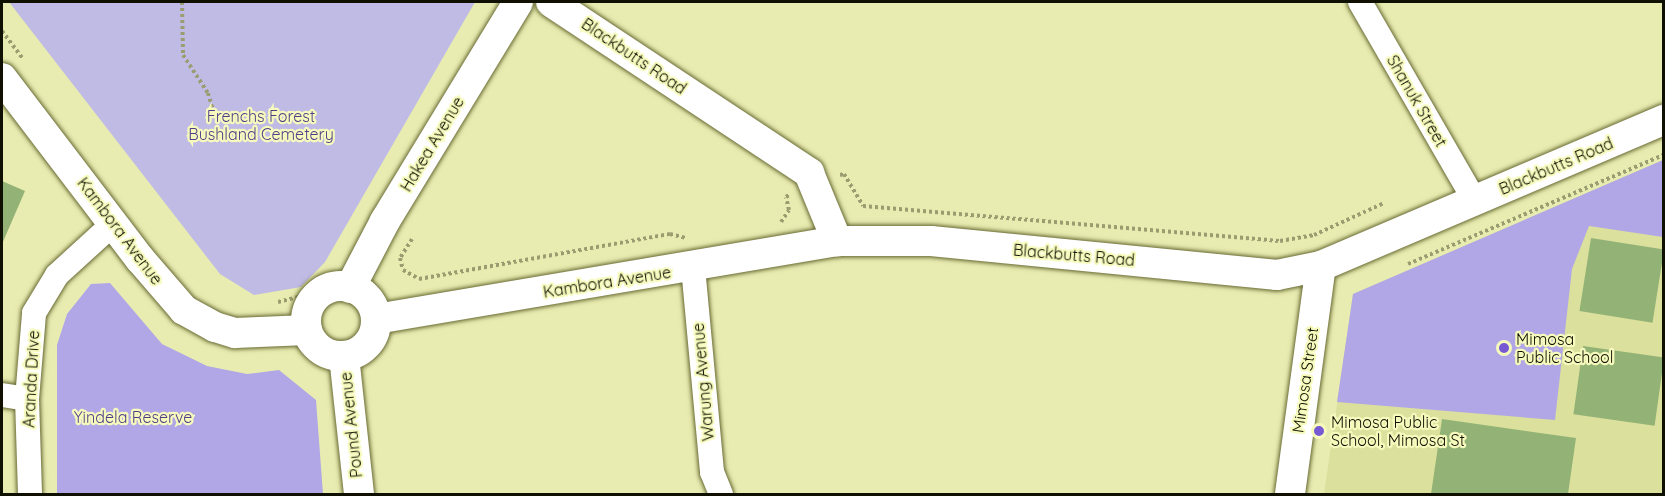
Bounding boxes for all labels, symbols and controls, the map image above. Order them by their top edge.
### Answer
street label: Blackbutts Road [578,14,690,98]
street label: Shanuk Street [1383,52,1451,150]
street label: Hakea Avenue [396,93,468,195]
park label: Frenchs Forest Bushland Cemetery [188,106,334,144]
street label: Blackbutts Road [1496,133,1616,199]
street label: Kambora Avenue [73,174,167,288]
street label: Blackbutts Road [1012,240,1136,270]
street label: Kambora Avenue [542,262,672,302]
street label: Warung Avenue [688,322,718,442]
street label: Mimosa Street [1288,326,1322,434]
place label: Mimosa Public School [1516,329,1613,367]
street label: Aranda Drive [19,330,43,428]
marker: Mimosa Public School [1497,341,1511,355]
street label: Pound Avenue [336,371,366,479]
park label: Yindela Reserve [74,407,192,427]
place label: Mimosa Public School, Mimosa St [1331,412,1465,450]
marker: Mimosa Public School, Mimosa St [1312,424,1326,438]

